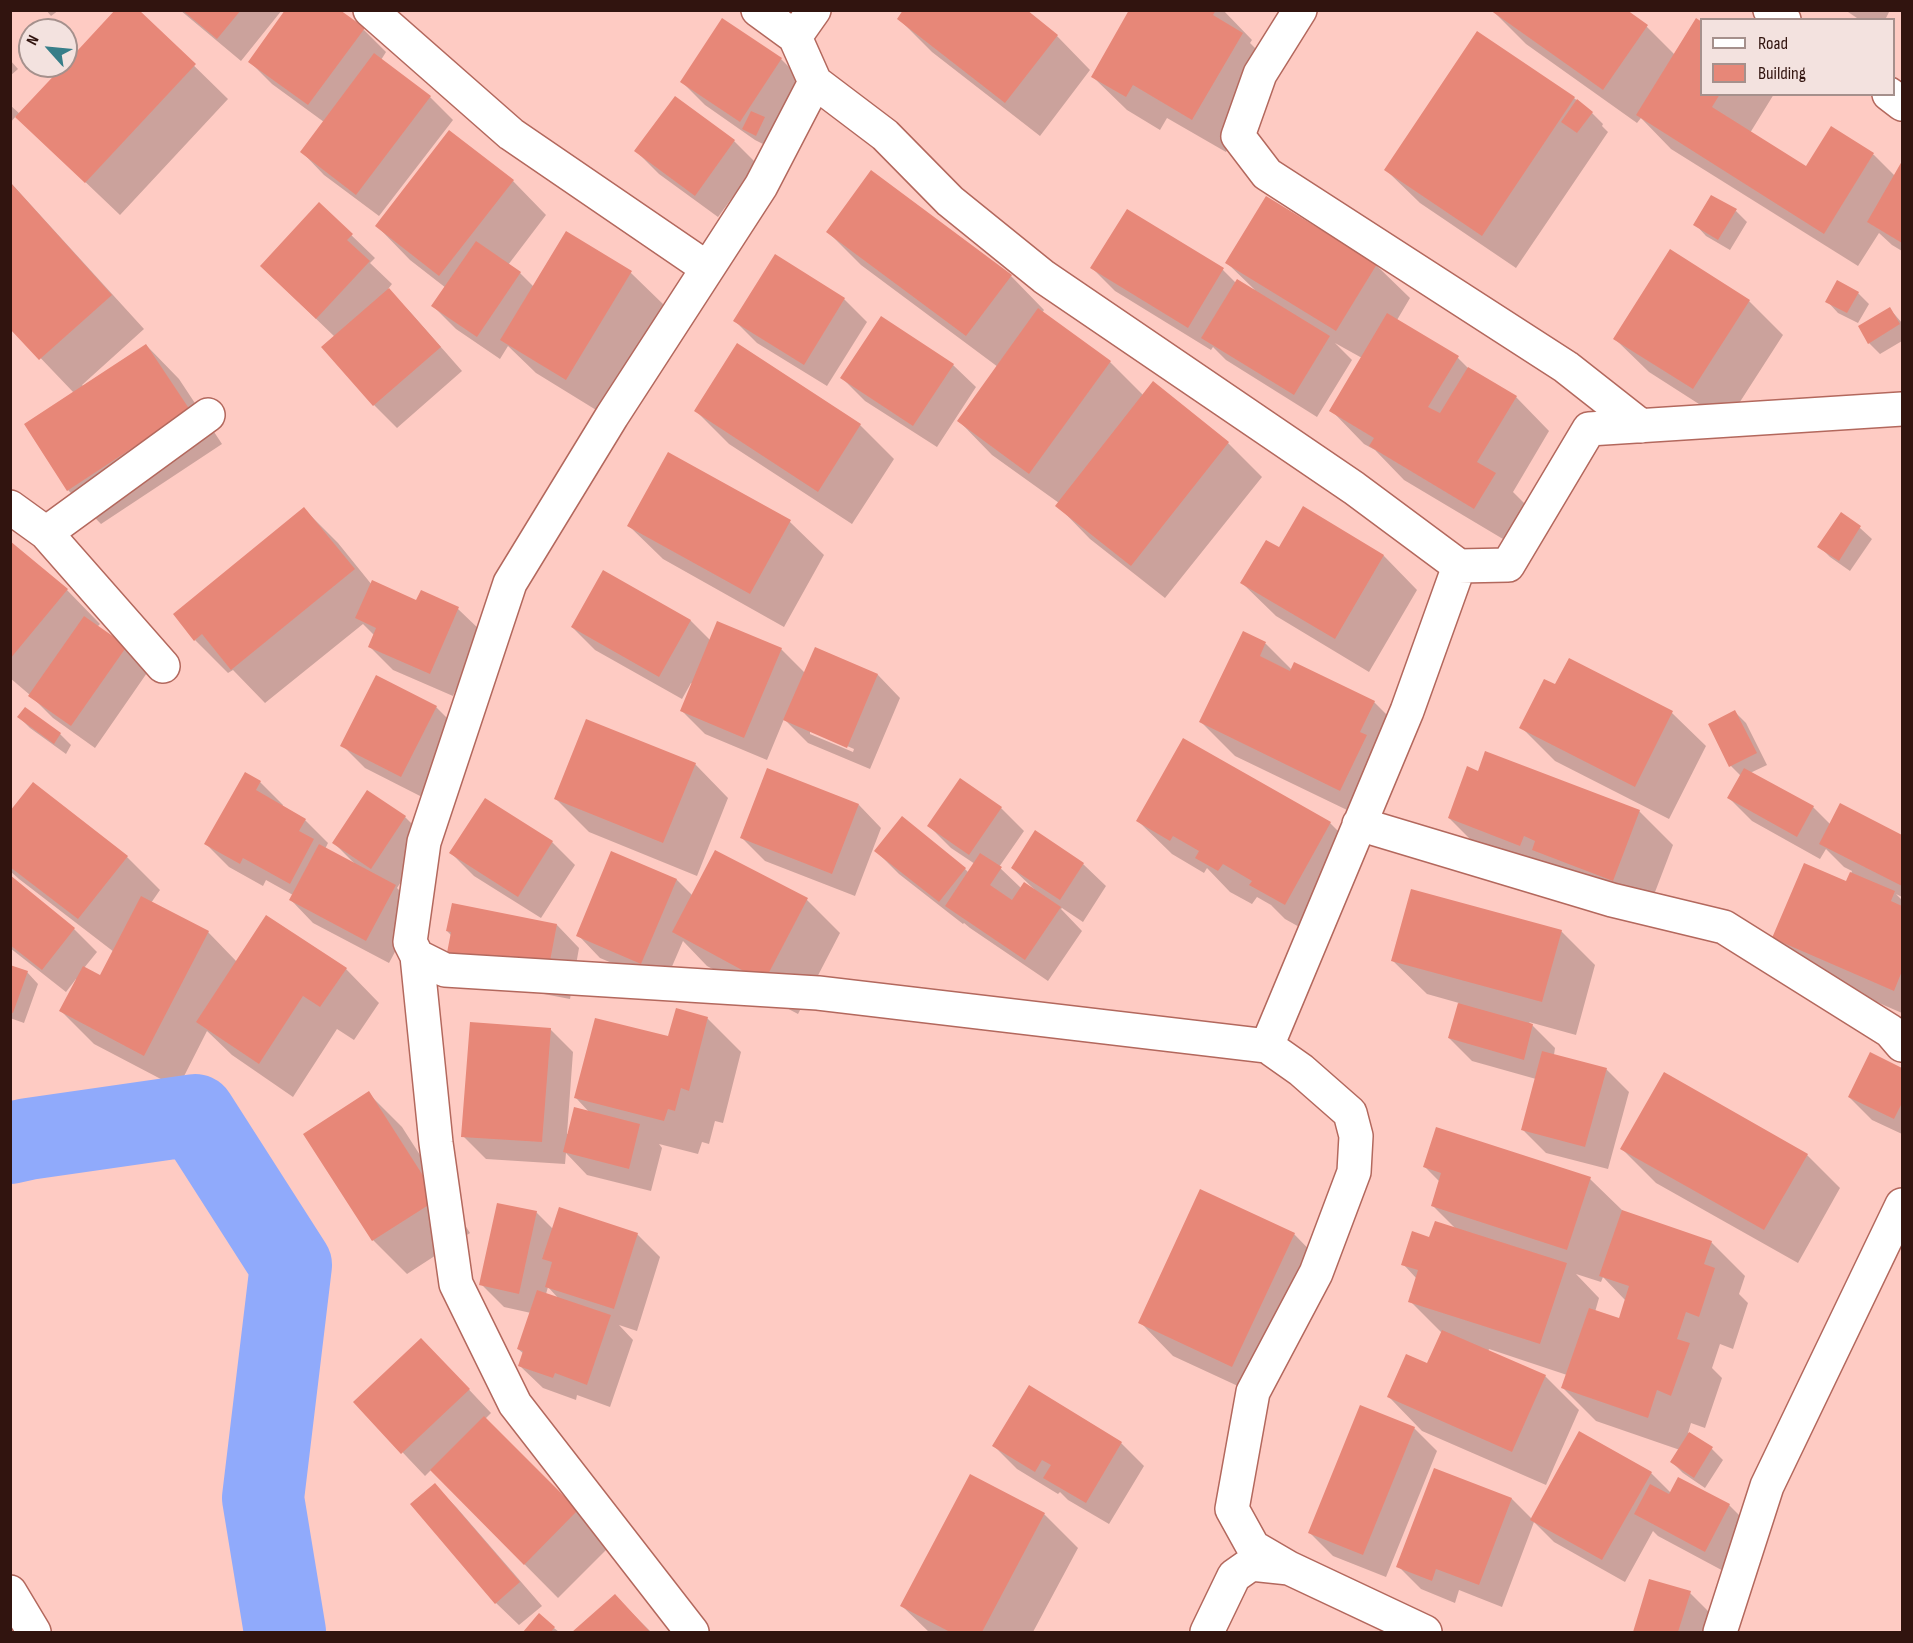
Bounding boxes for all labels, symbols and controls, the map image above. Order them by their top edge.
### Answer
north arrow [18,18,78,78]
legend [1700,18,1895,96]
text: N [23,32,44,49]
text: Road [1758,33,1788,54]
text: Building [1758,63,1806,84]

